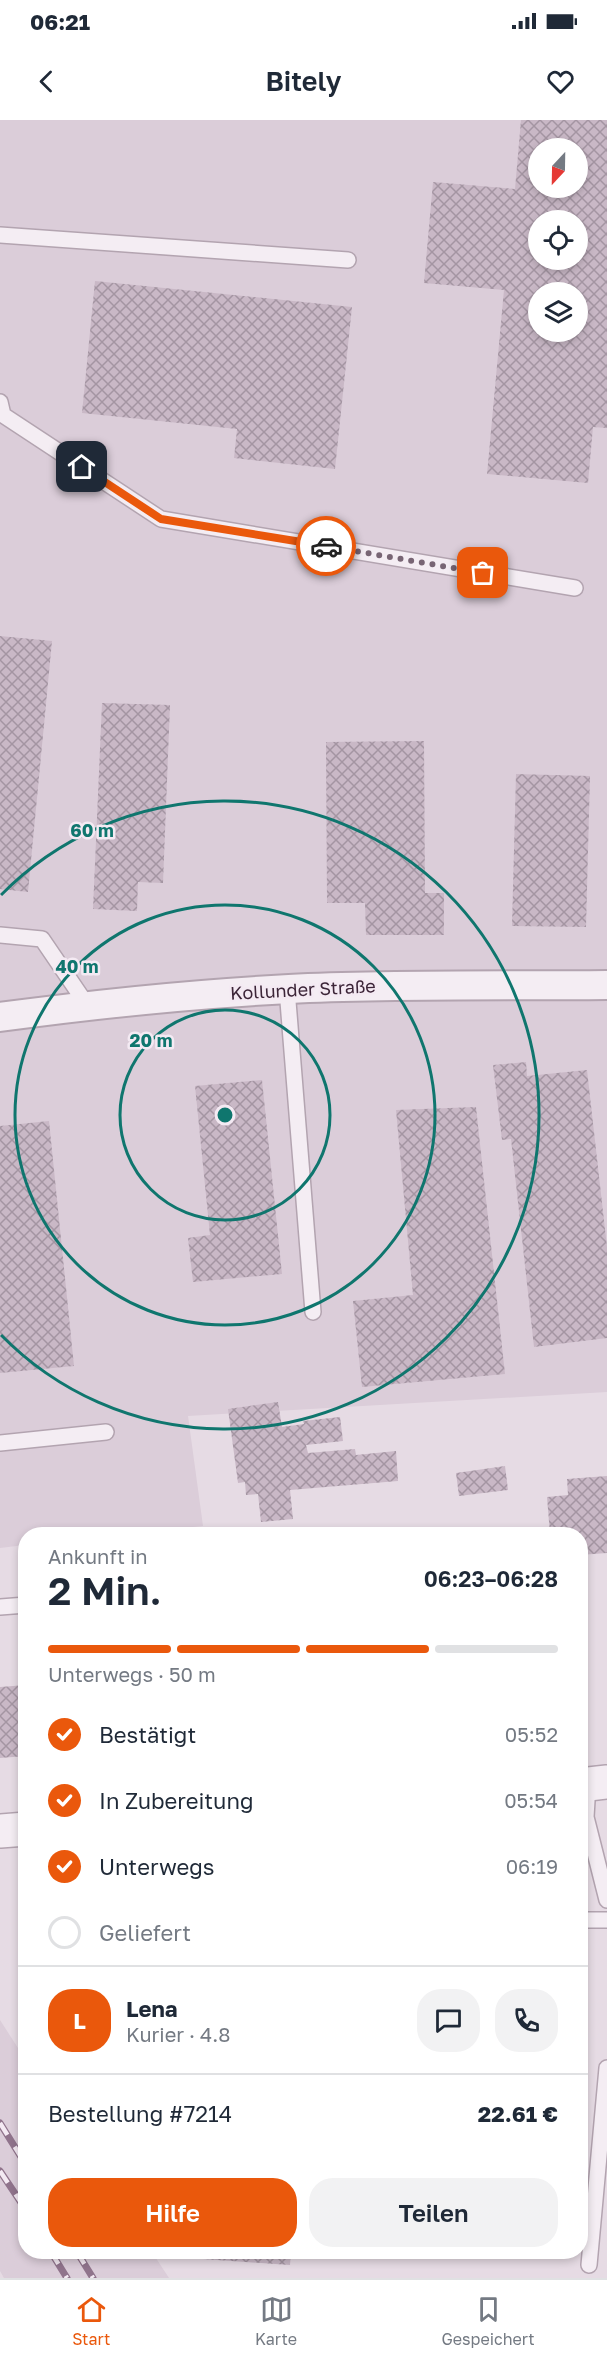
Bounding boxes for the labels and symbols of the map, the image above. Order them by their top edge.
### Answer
north arrow [528,138,588,198]
pin [56,441,107,492]
courier [296,516,356,576]
pin [457,547,508,598]
text: 60 m [70,819,114,841]
text: 40 m [55,955,99,977]
street label: Kollunder Straße [230,974,376,1004]
text: 20 m [130,1029,172,1051]
centre of rings [215,1105,235,1125]

